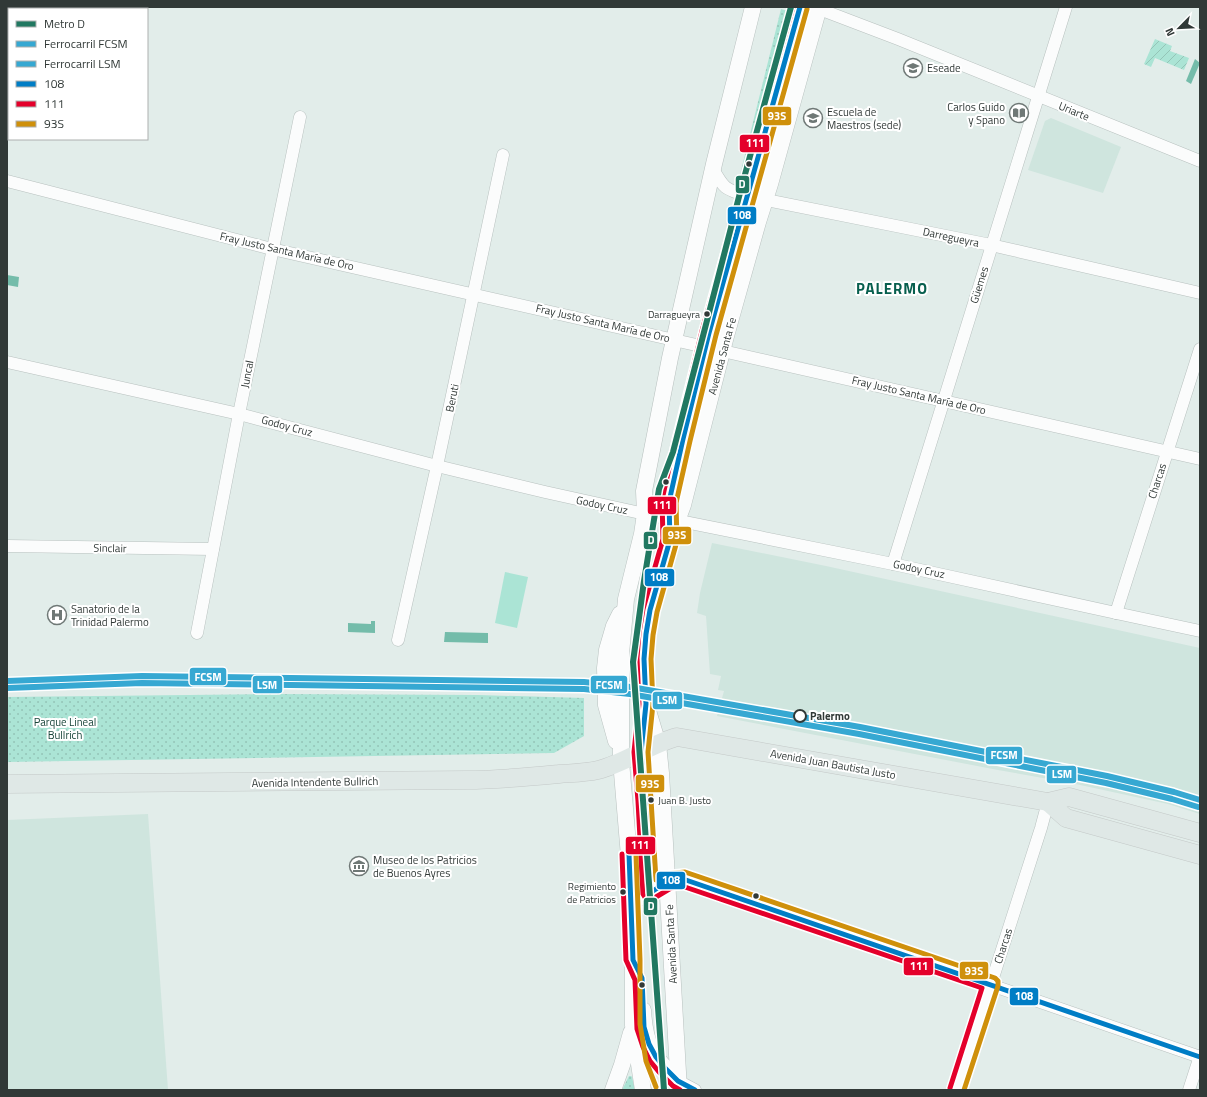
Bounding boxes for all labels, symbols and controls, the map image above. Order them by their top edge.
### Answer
legend [8,8,148,140]
north arrow [1159,8,1199,48]
text: Metro D [44,14,85,33]
text: N [1161,25,1179,39]
text: Ferrocarril FCSM [44,34,128,53]
text: Ferrocarril LSM [44,54,121,73]
school or university icon: Eseade [902,57,924,79]
place label: Eseade [927,60,961,76]
text: 108 [44,74,64,93]
text: 111 [44,94,64,113]
street label: Uriarte [1056,98,1092,125]
place label: Carlos Guido y Spano [947,99,1005,128]
library icon: Carlos Guido y Spano [1008,102,1030,124]
place label: Escuela de Maestros (sede) [827,104,901,133]
line badge: 93S [762,106,792,126]
school or university icon: Escuela de Maestros (sede) [802,107,824,129]
text: 93S [768,108,786,124]
text: 93S [44,114,64,133]
line badge: 111 [739,134,770,153]
text: 111 [746,135,764,151]
unlabelled marker [744,159,754,169]
line badge: D [735,175,750,194]
text: D [738,176,746,192]
line badge: 108 [727,206,757,225]
text: 108 [733,207,751,223]
street label: Darregueyra [921,223,981,251]
street label: Fray Justo Santa María de Oro [218,228,356,274]
street label: Güemes [966,264,992,306]
district label: PALERMO [856,277,928,300]
street label: Fray Justo Santa María de Oro [534,300,672,346]
place label: Darragueyra [648,307,700,322]
marker: Darragueyra [702,309,712,319]
street label: Avenida Santa Fe [704,315,740,396]
street label: Juncal [236,359,258,389]
street label: Fray Justo Santa María de Oro [850,372,988,418]
street label: Beruti [441,383,463,413]
street label: Godoy Cruz [260,411,314,441]
street label: Charcas [1144,461,1170,501]
unlabelled marker [661,477,671,487]
street label: Godoy Cruz [575,492,629,518]
line badge: 111 [647,496,677,515]
text: 111 [653,497,671,513]
line badge: 93S [662,526,692,545]
text: 93S [668,527,686,543]
line badge: D [643,531,658,550]
text: D [647,532,655,548]
street label: Sinclair [93,540,127,556]
street label: Godoy Cruz [892,556,946,582]
line badge: 108 [644,568,675,587]
text: 108 [650,569,668,585]
place label: Sanatorio de la Trinidad Palermo [71,601,149,630]
hospital icon: Sanatorio de la Trinidad Palermo [46,604,68,626]
line badge: FCSM [189,667,227,686]
text: FCSM [194,669,222,685]
line badge: LSM [252,675,283,694]
line badge: FCSM [590,675,628,694]
text: LSM [257,677,277,693]
text: FCSM [595,677,623,693]
line badge: LSM [652,691,683,710]
text: LSM [657,692,677,708]
place label: Palermo [810,708,850,724]
marker: Palermo [793,709,807,723]
park label: Parque Lineal Bullrich [34,714,96,743]
street label: Avenida Juan Bautista Justo [769,745,897,783]
line badge: FCSM [985,746,1023,765]
text: FCSM [990,747,1018,763]
line badge: LSM [1046,765,1077,784]
text: LSM [1052,766,1072,782]
street label: Avenida Intendente Bullrich [251,773,379,791]
line badge: 93S [635,774,665,793]
text: 93S [641,776,659,792]
place label: Juan B. Justo [658,793,711,808]
marker: Juan B. Justo [646,795,656,805]
line badge: 111 [625,836,656,855]
text: 111 [631,837,649,853]
place label: Museo de los Patricios de Buenos Ayres [373,852,477,881]
museum icon: Museo de los Patricios de Buenos Ayres [348,855,370,877]
line badge: 108 [656,871,686,890]
text: 108 [662,872,680,888]
place label: Regimiento de Patricios [567,879,616,907]
marker: Regimiento de Patricios [618,887,628,897]
unlabelled marker [751,891,761,901]
line badge: D [643,897,658,916]
text: D [647,898,655,914]
street label: Avenida Santa Fe [661,903,681,984]
street label: Charcas [990,926,1016,966]
line badge: 111 [903,957,934,976]
text: 111 [910,958,928,974]
line badge: 93S [959,961,989,980]
text: 93S [965,963,983,979]
unlabelled marker [637,980,647,990]
line badge: 108 [1009,987,1039,1006]
text: 108 [1015,988,1033,1004]

